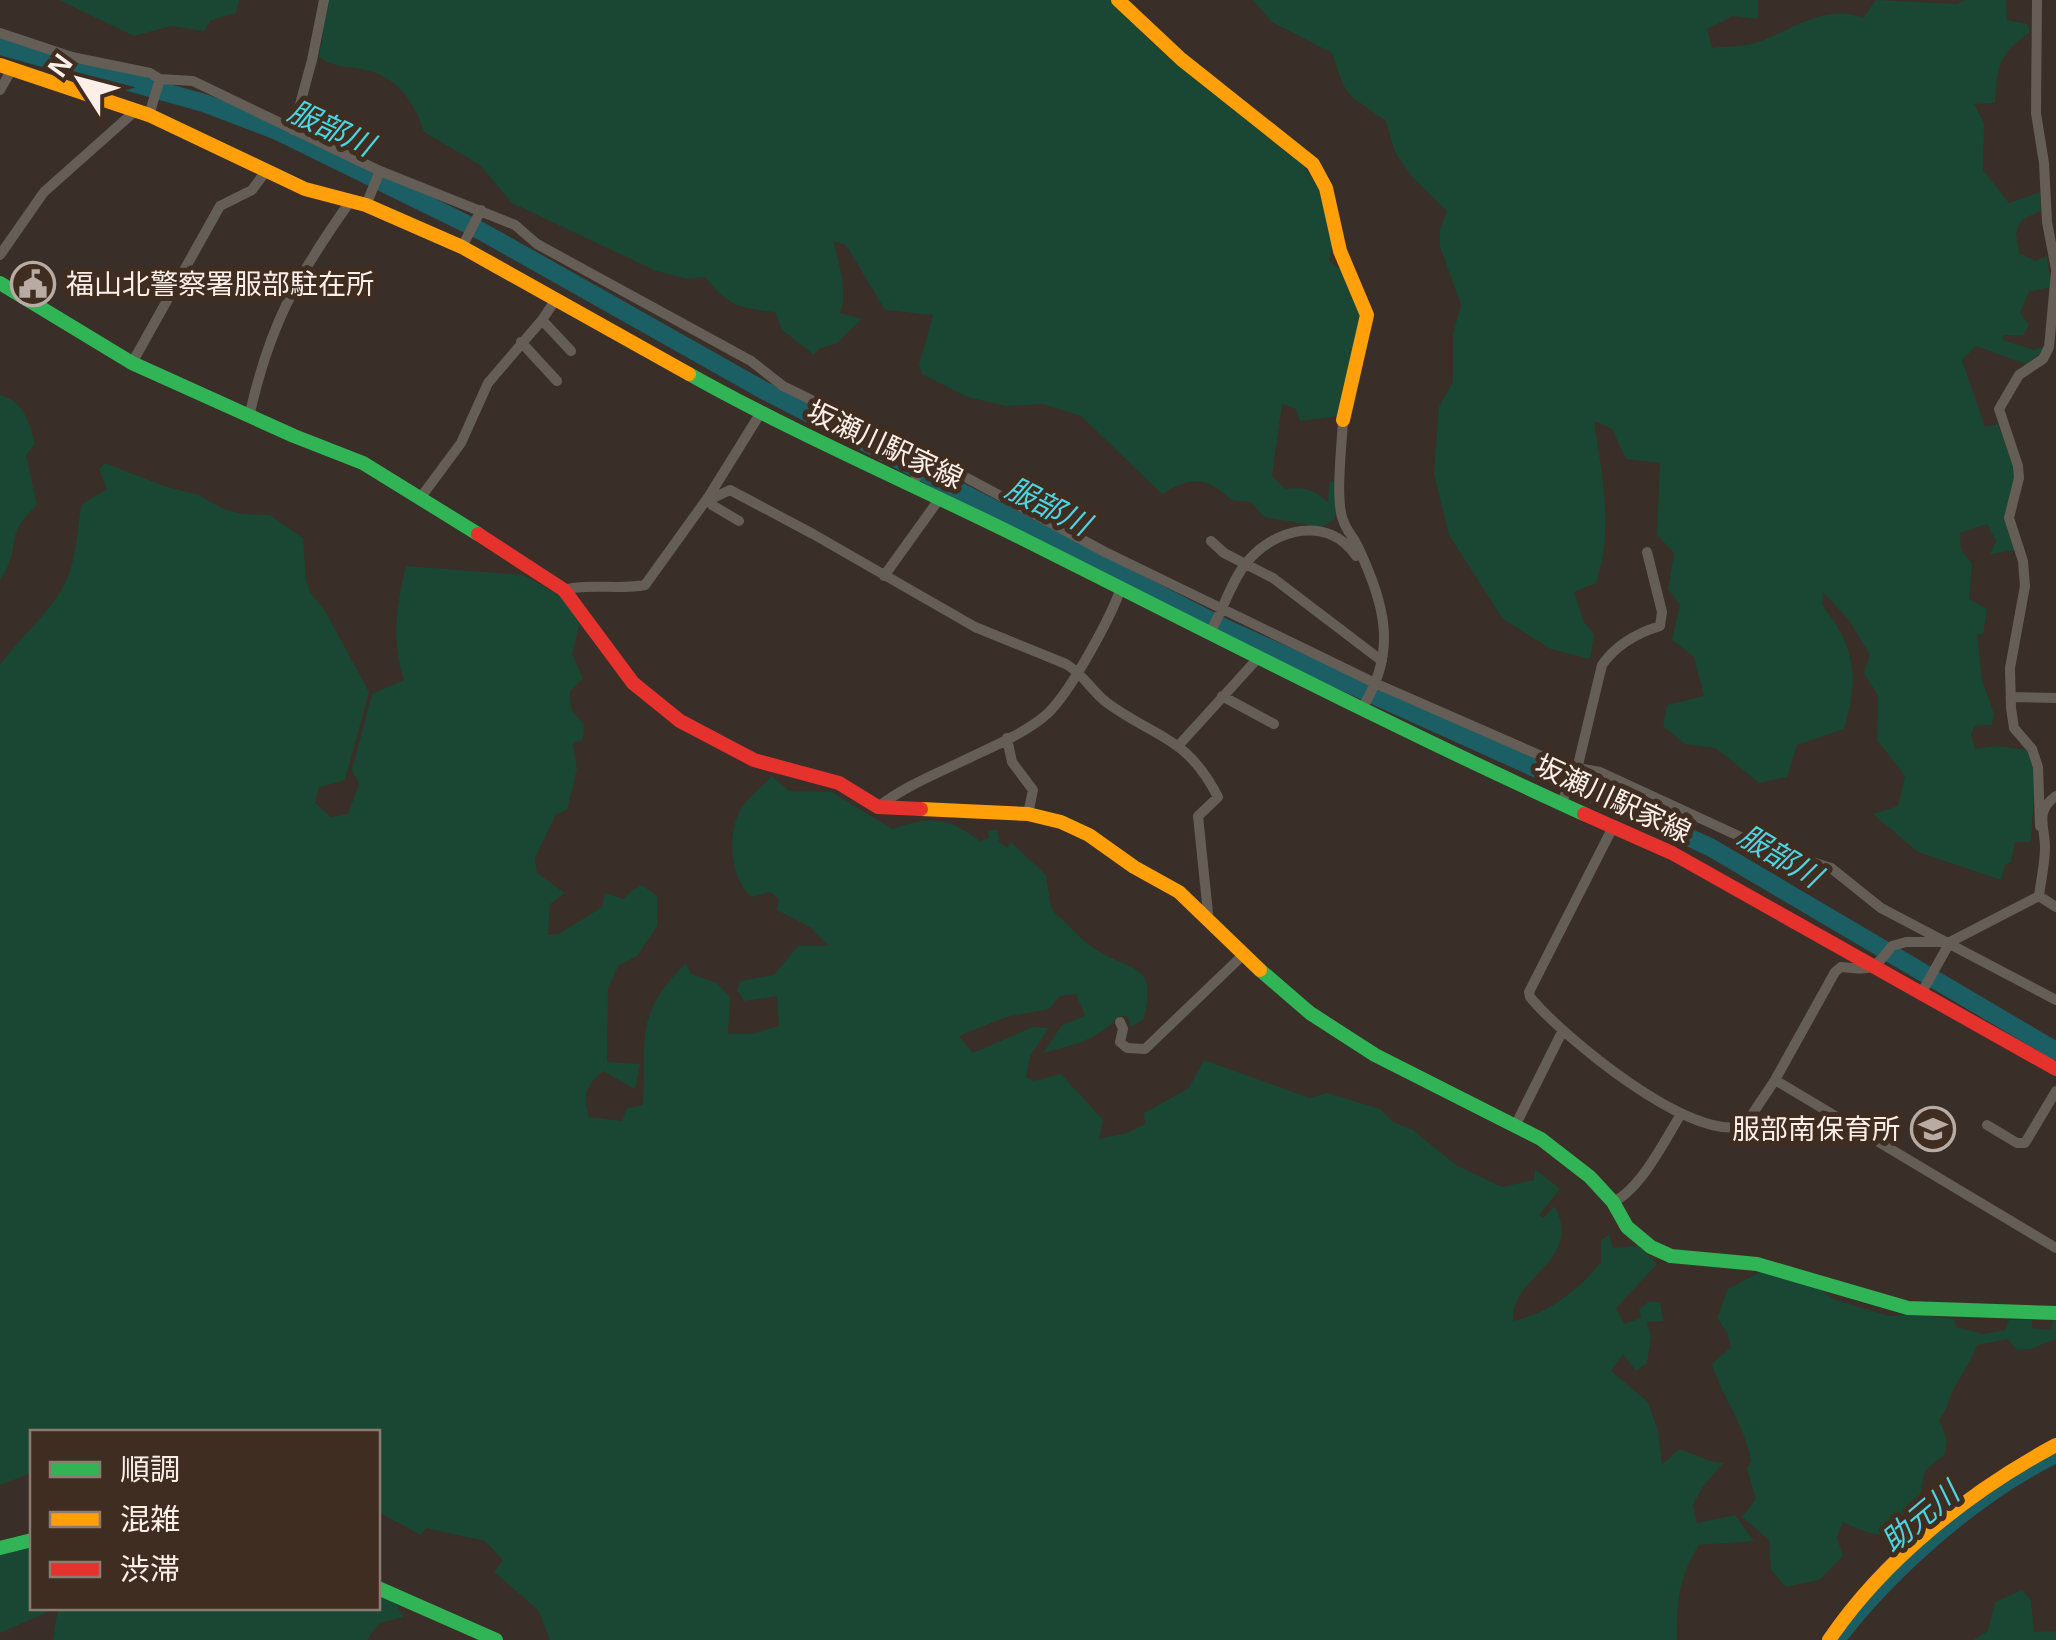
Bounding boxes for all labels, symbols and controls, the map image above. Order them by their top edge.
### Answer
north arrow [30,30,130,130]
text: N [42,48,79,83]
water label: 服部川 [283,94,381,163]
public building icon: 福山北警察署服部駐在所 [10,261,56,307]
place label: 福山北警察署服部駐在所 [66,269,374,300]
street label: 坂瀬川駅家線 [802,395,968,495]
water label: 服部川 [1000,471,1098,542]
street label: 坂瀬川駅家線 [1530,749,1696,849]
water label: 服部川 [1733,819,1830,895]
school or university icon: 服部南保育所 [1910,1106,1956,1152]
place label: 服部南保育所 [1732,1114,1900,1145]
legend [30,1430,380,1610]
text: 順調 [120,1453,180,1486]
water label: 助元川 [1875,1474,1967,1559]
text: 混雑 [120,1503,180,1536]
text: 渋滞 [120,1553,180,1586]

